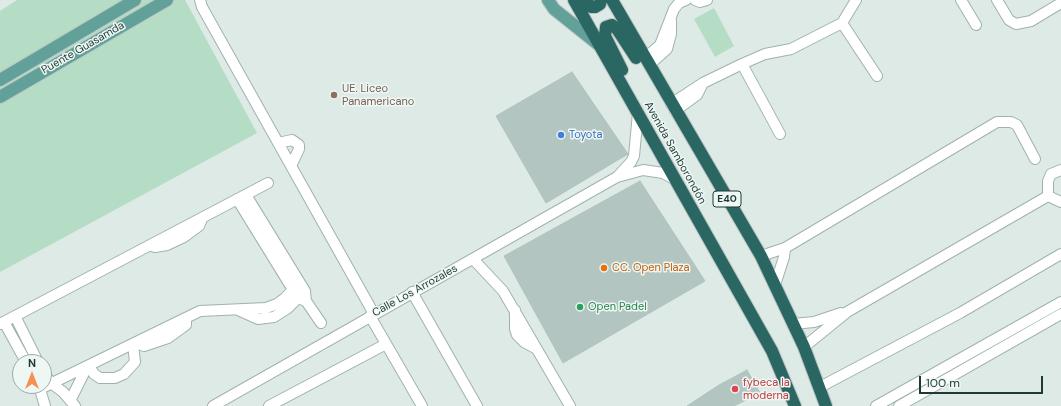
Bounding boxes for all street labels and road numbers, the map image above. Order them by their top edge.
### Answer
street label: Puente Guasamda [39,19,127,77]
street label: Avenida Samborondón [641,99,709,207]
road number: E40 [713,191,741,207]
street label: Calle Los Arrozales [370,262,460,320]

